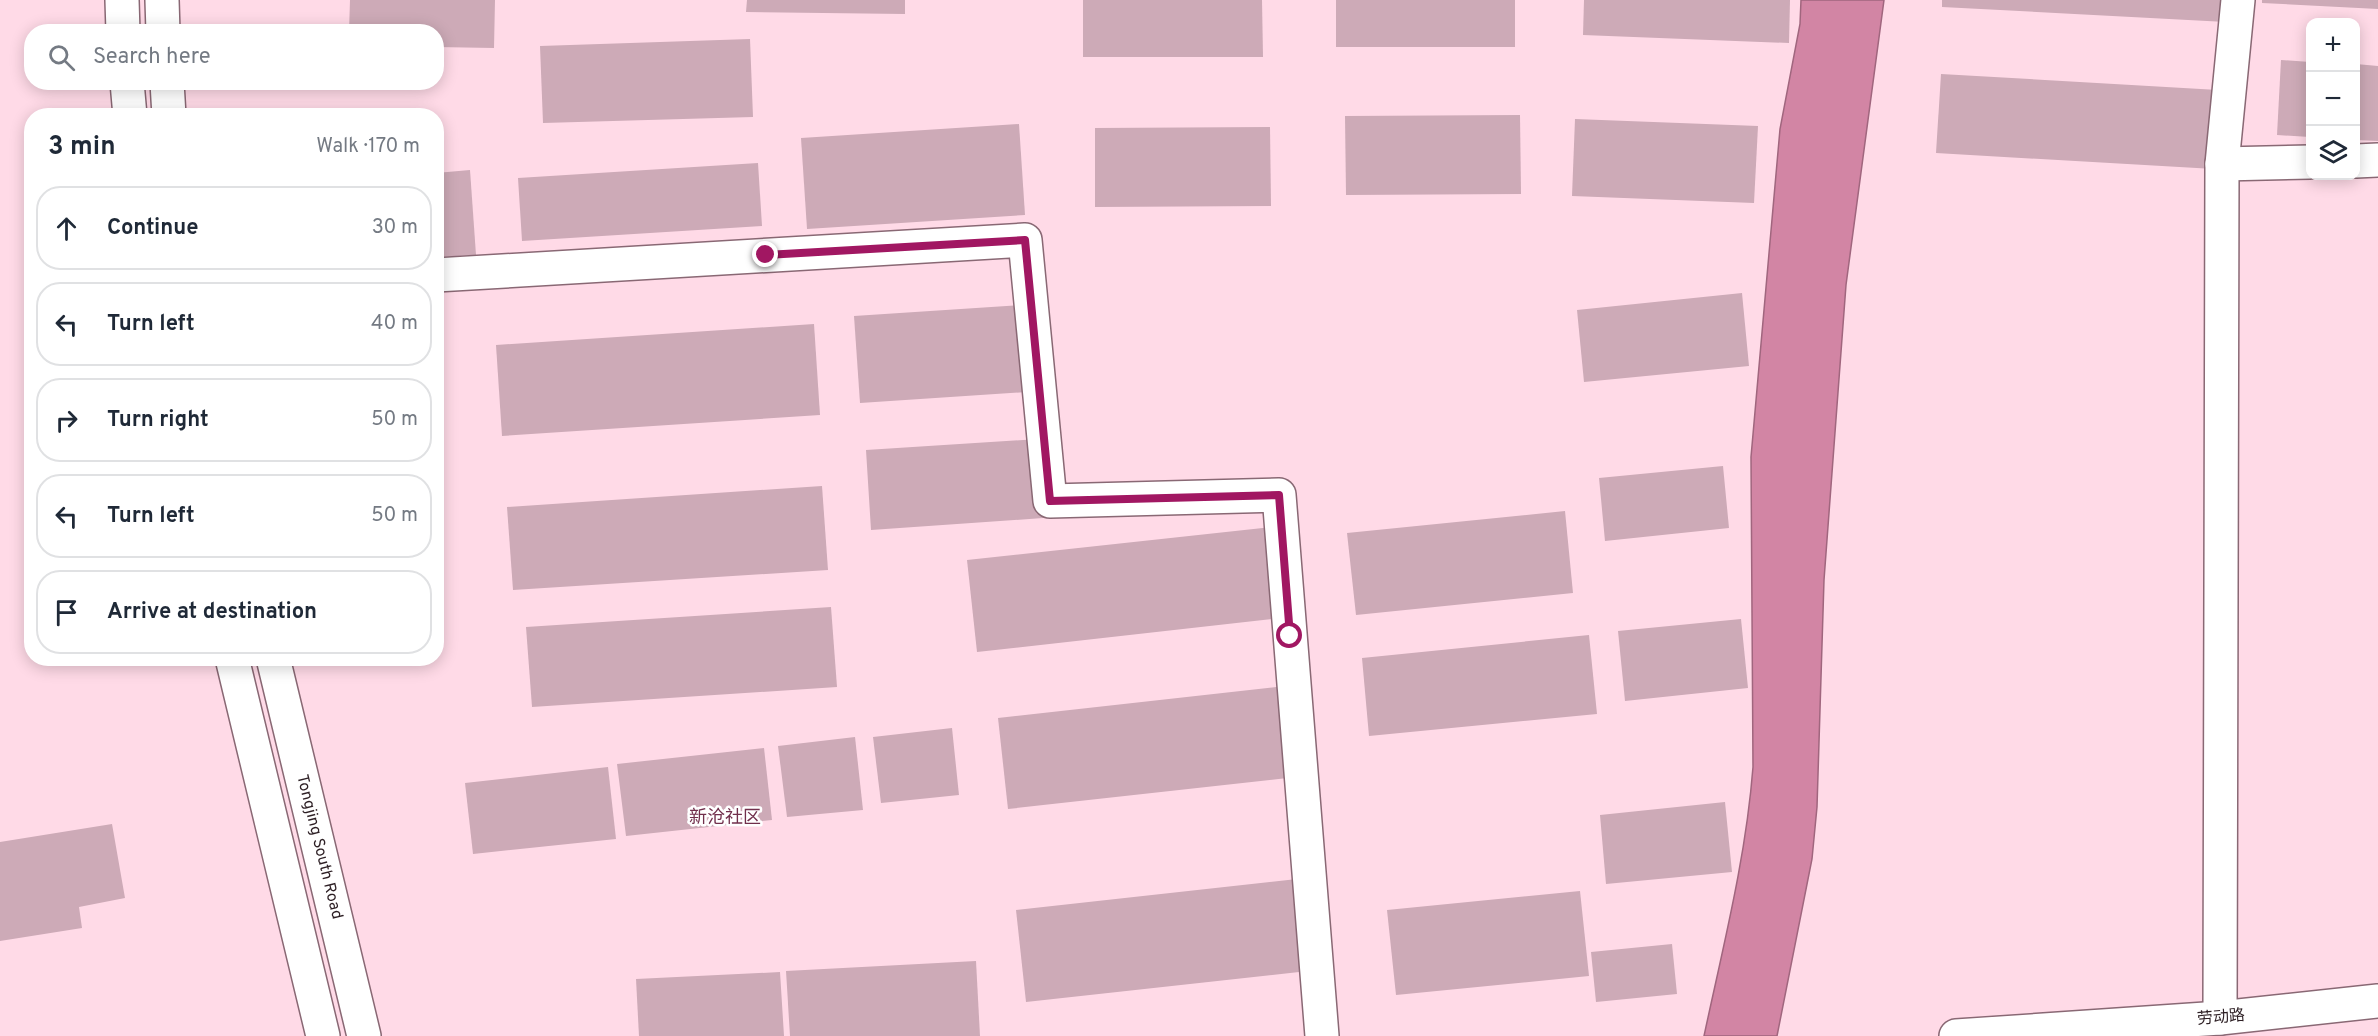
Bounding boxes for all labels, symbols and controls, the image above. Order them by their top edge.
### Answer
map controls [2306,18,2360,180]
button: + [2306,18,2360,72]
search box [24,24,444,90]
icon: search [45,41,78,74]
text: Search here [93,44,211,71]
button: − [2306,72,2360,126]
button: layers [2306,126,2360,180]
text: 3 min [48,131,116,164]
text: Walk · 170 m [316,134,420,160]
icon: ahead [50,212,83,245]
text: Continue [107,215,198,242]
text: 30 m [372,215,418,241]
route end [752,241,778,267]
icon: left [50,308,83,341]
text: Turn left [107,311,195,338]
text: 40 m [371,311,418,337]
icon: right [50,404,83,437]
text: Turn right [107,407,209,434]
text: 50 m [371,407,418,433]
icon: left [50,500,83,533]
text: Turn left [107,503,195,530]
text: 50 m [371,503,418,529]
icon: arrive [50,596,83,629]
text: Arrive at destination [107,599,317,626]
route start [1276,622,1302,648]
street label: Tongjing South Road [291,773,347,921]
district label: 新沧社区 [689,807,761,830]
street label: 劳动路 [2196,1006,2246,1030]

